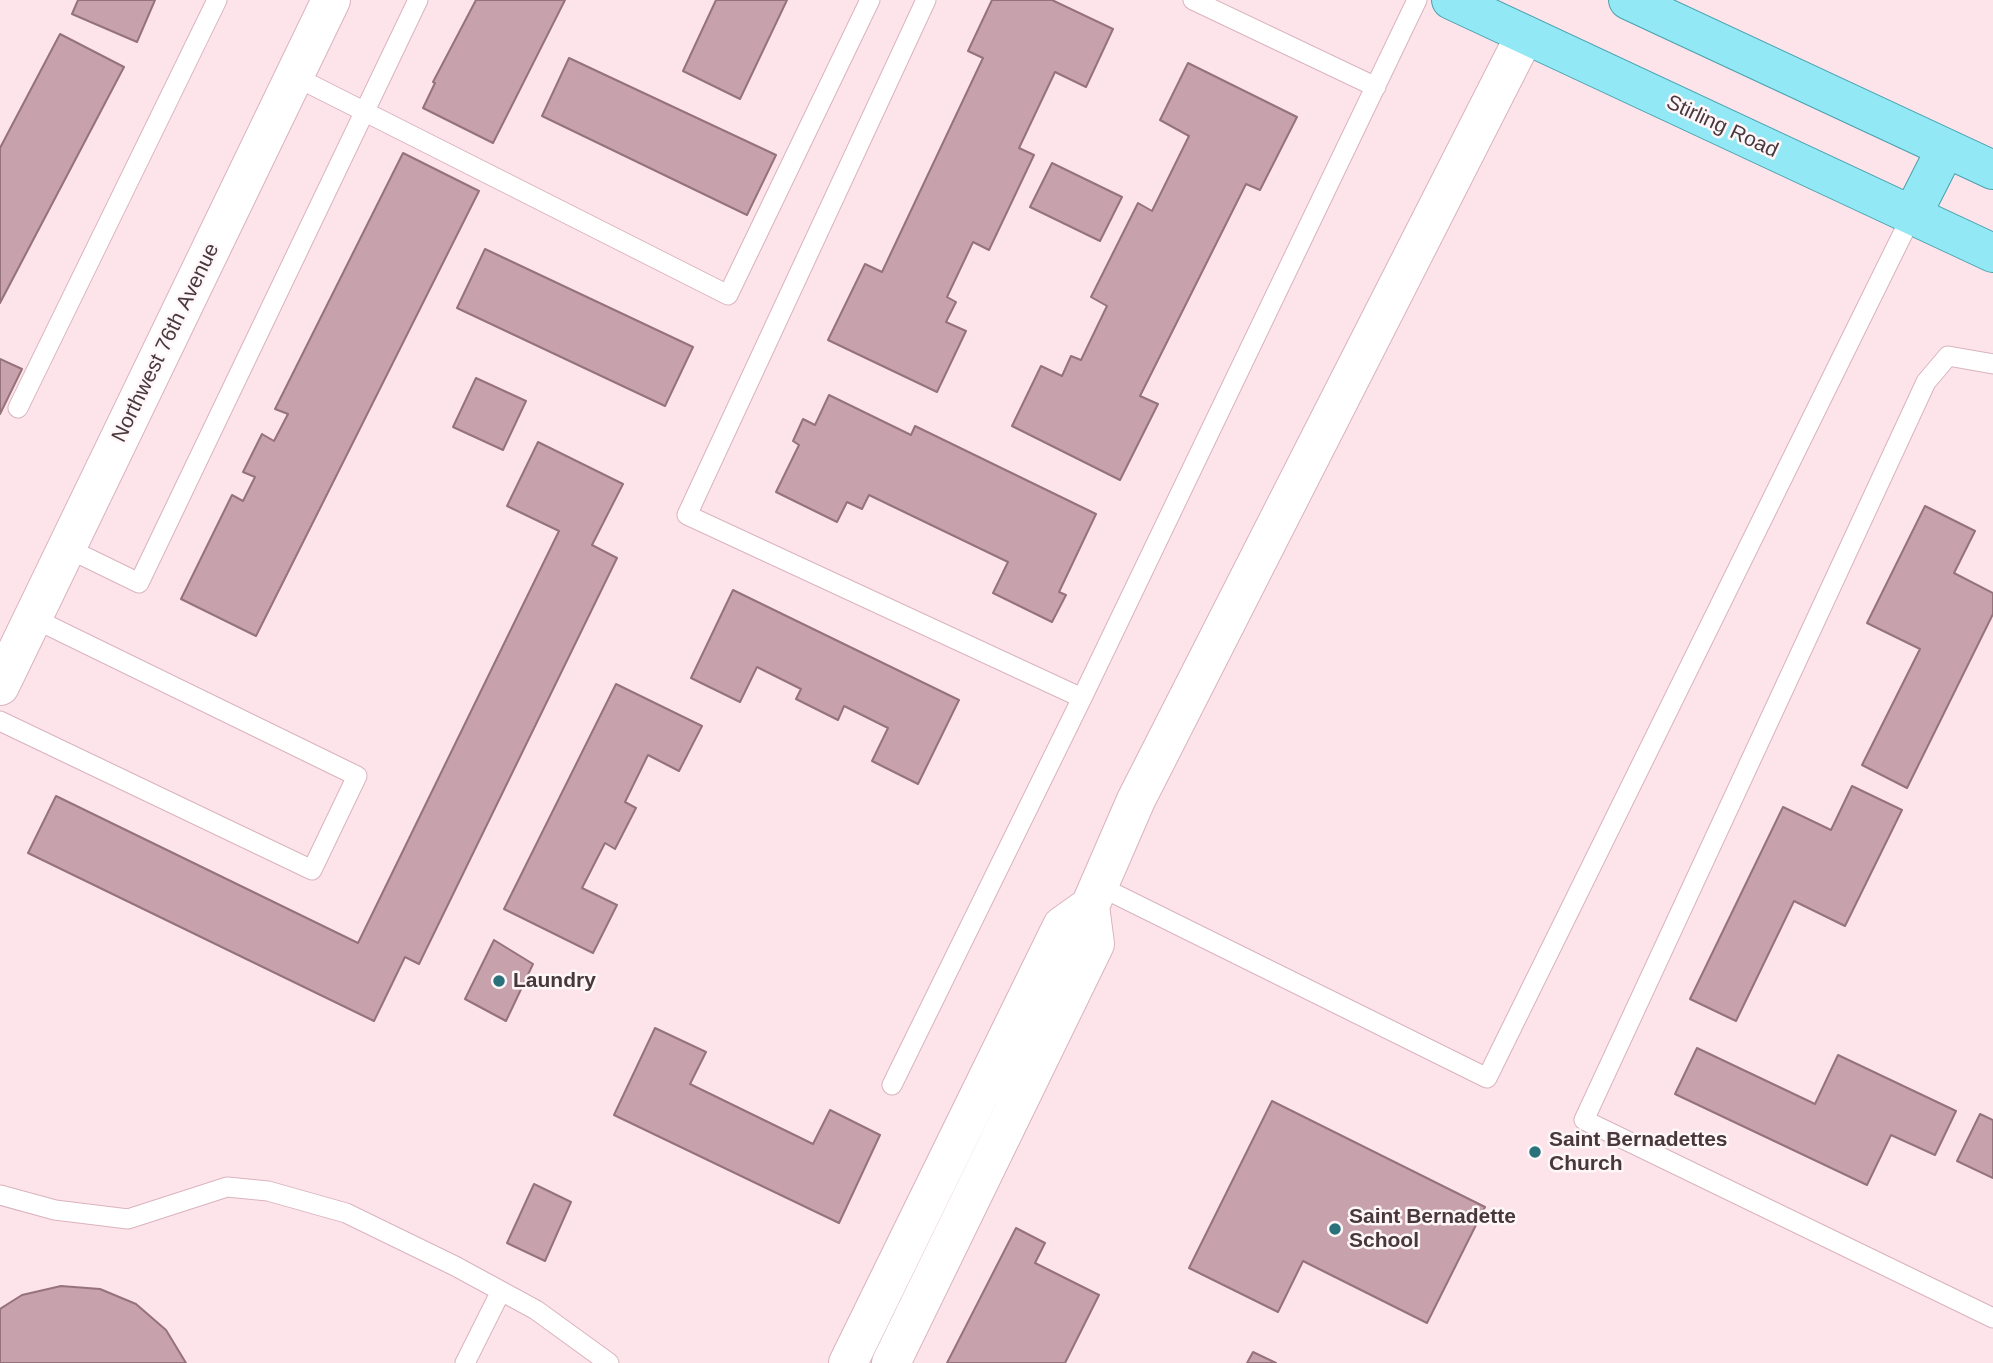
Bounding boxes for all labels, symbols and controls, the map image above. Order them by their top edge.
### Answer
street label: Stirling Road [1662,90,1782,164]
street label: Northwest 76th Avenue [107,240,225,446]
place label: Laundry [513,968,596,994]
marker: Laundry [491,973,507,989]
place label: Saint Bernadettes Church [1549,1127,1728,1177]
marker: Saint Bernadettes Church [1527,1144,1543,1160]
place label: Saint Bernadette School [1349,1204,1516,1254]
marker: Saint Bernadette School [1327,1221,1343,1237]

